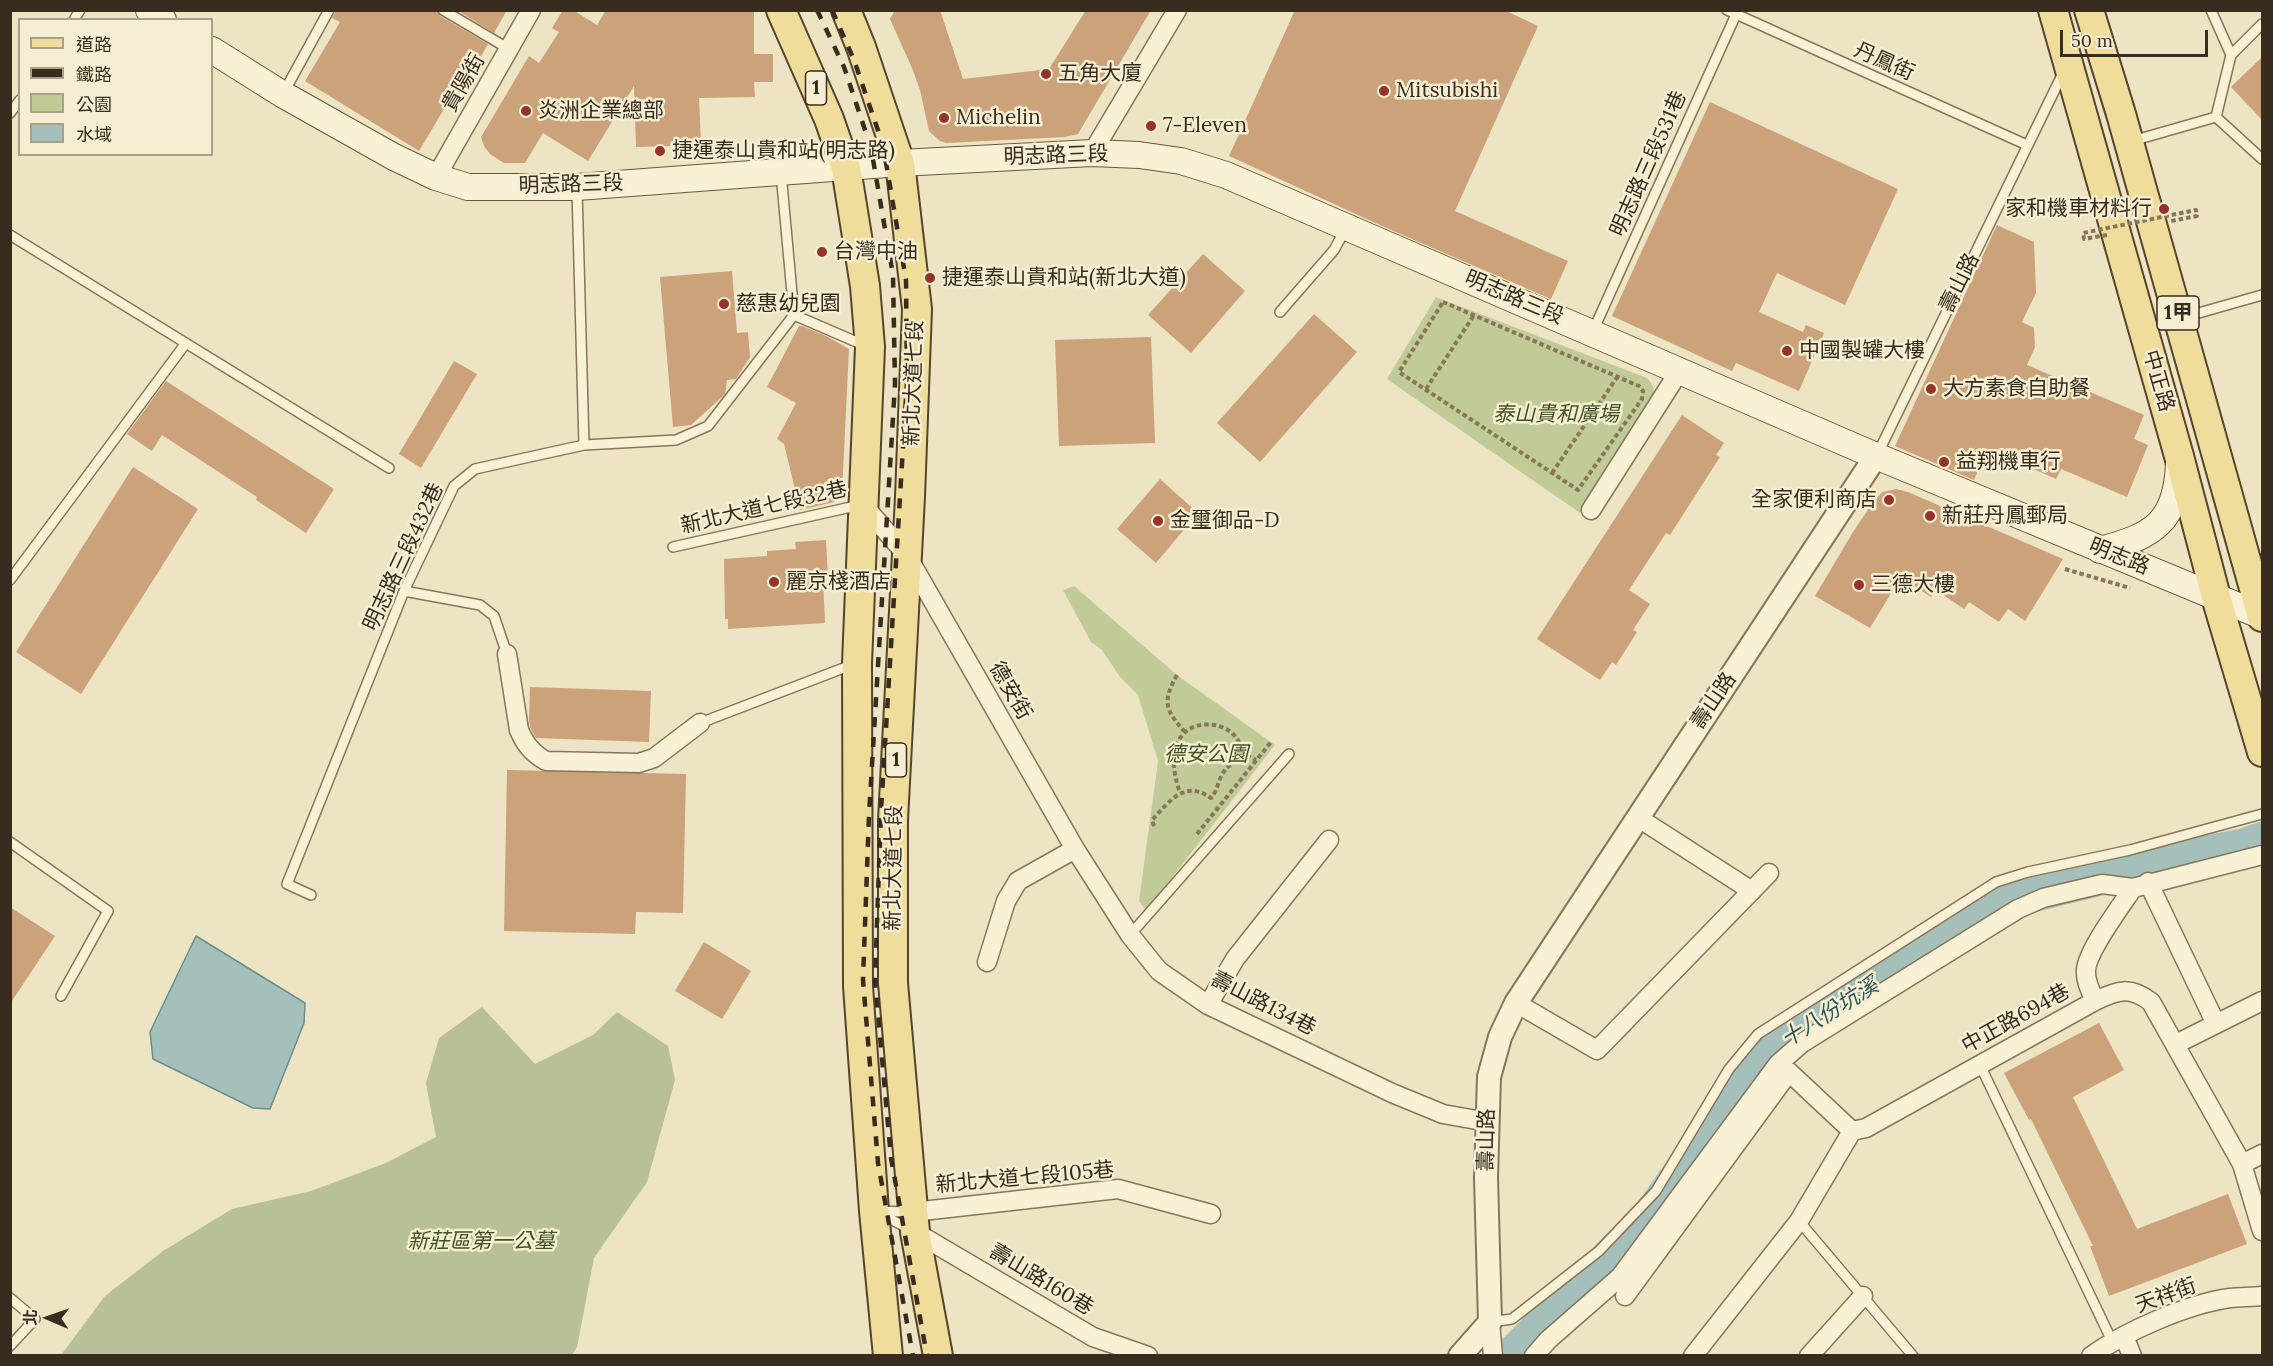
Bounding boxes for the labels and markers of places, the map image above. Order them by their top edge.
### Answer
place label: 五角大廈 [1058,61,1142,87]
marker: 五角大廈 [1039,67,1053,81]
place label: Mitsubishi [1396,78,1498,104]
marker: Mitsubishi [1377,84,1391,98]
place label: 炎洲企業總部 [538,98,664,124]
marker: 炎洲企業總部 [519,104,533,118]
place label: Michelin [956,105,1041,131]
marker: Michelin [937,111,951,125]
place label: 7-Eleven [1163,113,1247,139]
marker: 7-Eleven [1144,119,1158,133]
place label: 捷運泰山貴和站(明志路) [672,138,895,164]
marker: 捷運泰山貴和站(明志路) [653,144,667,158]
place label: 家和機車材料行 [2005,196,2152,222]
marker: 家和機車材料行 [2157,202,2171,216]
place label: 台灣中油 [834,239,918,265]
marker: 台灣中油 [815,245,829,259]
place label: 捷運泰山貴和站(新北大道) [942,265,1186,291]
marker: 捷運泰山貴和站(新北大道) [923,271,937,285]
place label: 慈惠幼兒園 [736,291,841,317]
marker: 慈惠幼兒園 [717,297,731,311]
place label: 中國製罐大樓 [1799,338,1925,364]
marker: 中國製罐大樓 [1780,344,1794,358]
place label: 大方素食自助餐 [1943,376,2090,402]
marker: 大方素食自助餐 [1924,382,1938,396]
place label: 益翔機車行 [1956,449,2061,475]
marker: 益翔機車行 [1937,455,1951,469]
place label: 全家便利商店 [1751,487,1877,513]
marker: 全家便利商店 [1882,493,1896,507]
place label: 新莊丹鳳郵局 [1942,503,2068,529]
place label: 金璽御品-D [1170,508,1280,534]
marker: 新莊丹鳳郵局 [1923,509,1937,523]
marker: 金璽御品-D [1151,514,1165,528]
place label: 麗京棧酒店 [786,569,891,595]
place label: 三德大樓 [1871,572,1955,598]
marker: 麗京棧酒店 [767,575,781,589]
marker: 三德大樓 [1852,578,1866,592]

